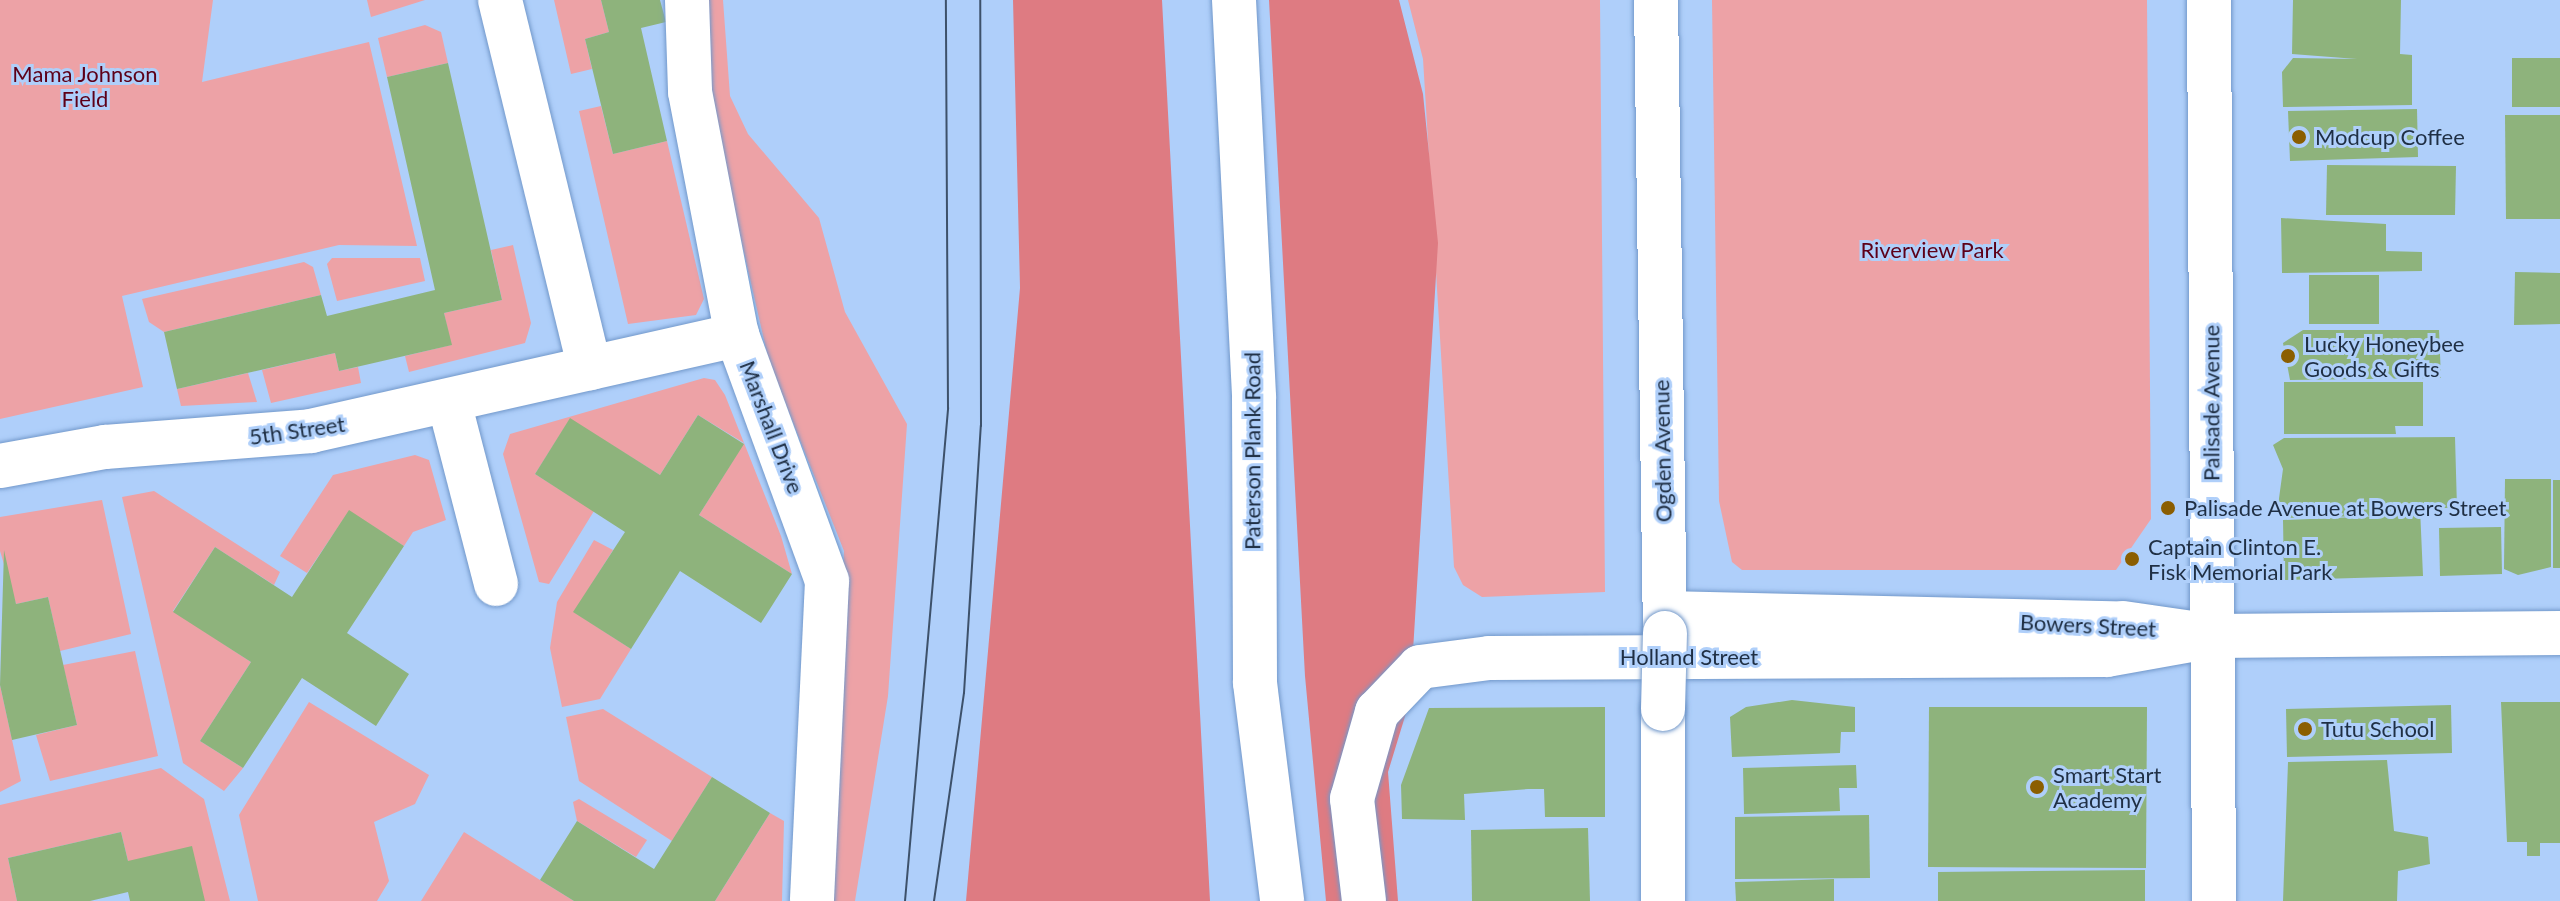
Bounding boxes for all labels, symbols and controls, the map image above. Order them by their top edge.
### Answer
park label: Mama Johnson Field [12,60,158,112]
place label: Modcup Coffee [2315,124,2465,150]
marker: Modcup Coffee [2290,128,2308,146]
park label: Riverview Park [1860,237,2004,263]
street label: Palisade Avenue [2198,324,2224,482]
place label: Lucky Honeybee Goods & Gifts [2304,330,2465,382]
marker: Lucky Honeybee Goods & Gifts [2279,347,2297,365]
street label: Paterson Plank Road [1239,352,1265,550]
street label: Marshall Drive [735,357,809,497]
street label: Ogden Avenue [1648,379,1676,523]
street label: 5th Street [247,410,347,450]
place label: Palisade Avenue at Bowers Street [2184,495,2507,521]
marker: Palisade Avenue at Bowers Street [2159,499,2177,517]
place label: Captain Clinton E. Fisk Memorial Park [2148,533,2332,584]
marker: Captain Clinton E. Fisk Memorial Park [2123,550,2141,568]
street label: Bowers Street [2019,608,2157,642]
street label: Holland Street [1620,644,1758,670]
place label: Tutu School [2321,716,2435,742]
marker: Tutu School [2296,720,2314,738]
place label: Smart Start Academy [2053,761,2161,812]
marker: Smart Start Academy [2028,778,2046,796]

